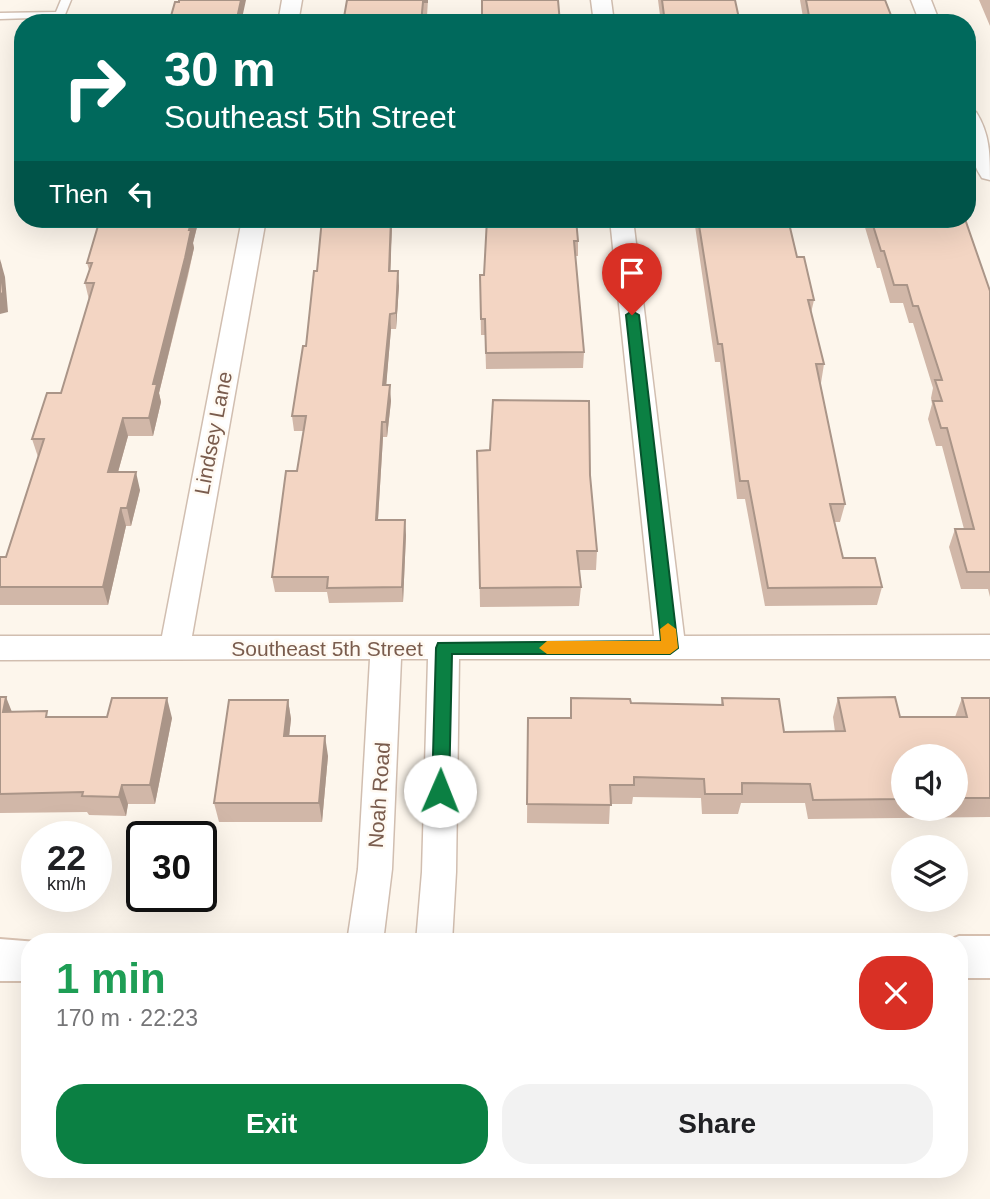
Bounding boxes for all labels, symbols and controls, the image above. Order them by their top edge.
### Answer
icon: right [49,42,140,133]
text: 30 m [164,42,276,96]
text: Southeast 5th Street [164,99,456,135]
icon: left [122,175,160,213]
text: Then [49,179,108,209]
pin [602,243,662,315]
icon: arrive [613,254,651,292]
street label: Lindsey Lane [190,369,236,497]
street label: Southeast 5th Street [231,637,423,660]
street label: Noah Road [364,741,394,849]
map controls [891,744,968,912]
button: sound [891,744,968,821]
position arrow [403,754,477,828]
speed limit sign: 30 [126,821,217,912]
button: layers [891,835,968,912]
text: 22 [47,838,86,877]
text: km/h [47,874,86,894]
text: 1 min [56,955,166,1002]
button: close [859,956,933,1030]
text: 170 m · 22:23 [56,1005,198,1031]
button: Exit [56,1084,488,1164]
button: Share [502,1084,933,1164]

